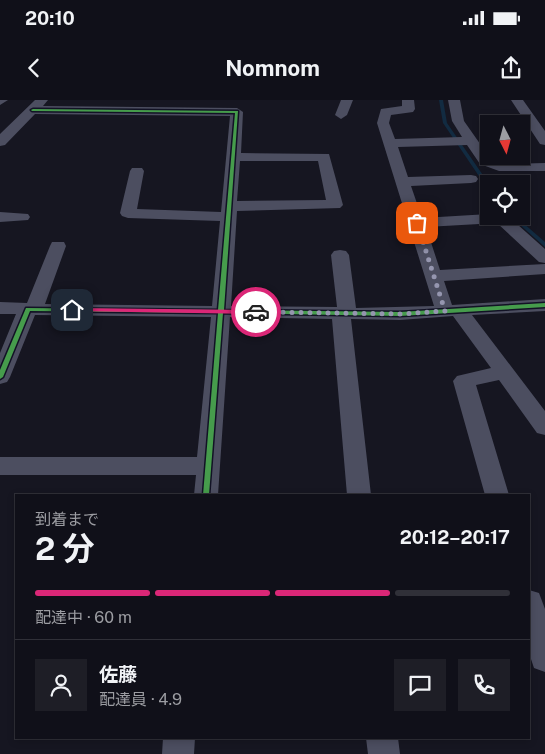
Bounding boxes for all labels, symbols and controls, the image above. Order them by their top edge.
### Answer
text: 20:10 [25,7,75,29]
icon: back [20,54,48,82]
icon: share [497,54,525,82]
text: Nomnom [225,55,320,81]
north arrow [480,115,530,165]
map controls [480,115,530,225]
button: locate [480,175,530,225]
pin [396,202,438,244]
icon: bag [403,209,431,237]
courier [231,287,281,337]
pin [51,289,93,331]
icon: home [58,296,86,324]
icon: car [242,298,270,326]
text: 到着まで [35,510,99,529]
text: 20:12–20:17 [400,526,510,548]
text: 2 分 [35,530,95,567]
text: 配達中 · 60 m [35,608,132,627]
button: person [35,659,87,711]
button: chat [394,659,446,711]
button: phone [458,659,510,711]
text: 佐藤 [99,663,137,685]
text: 配達員 · 4.9 [99,690,182,709]

